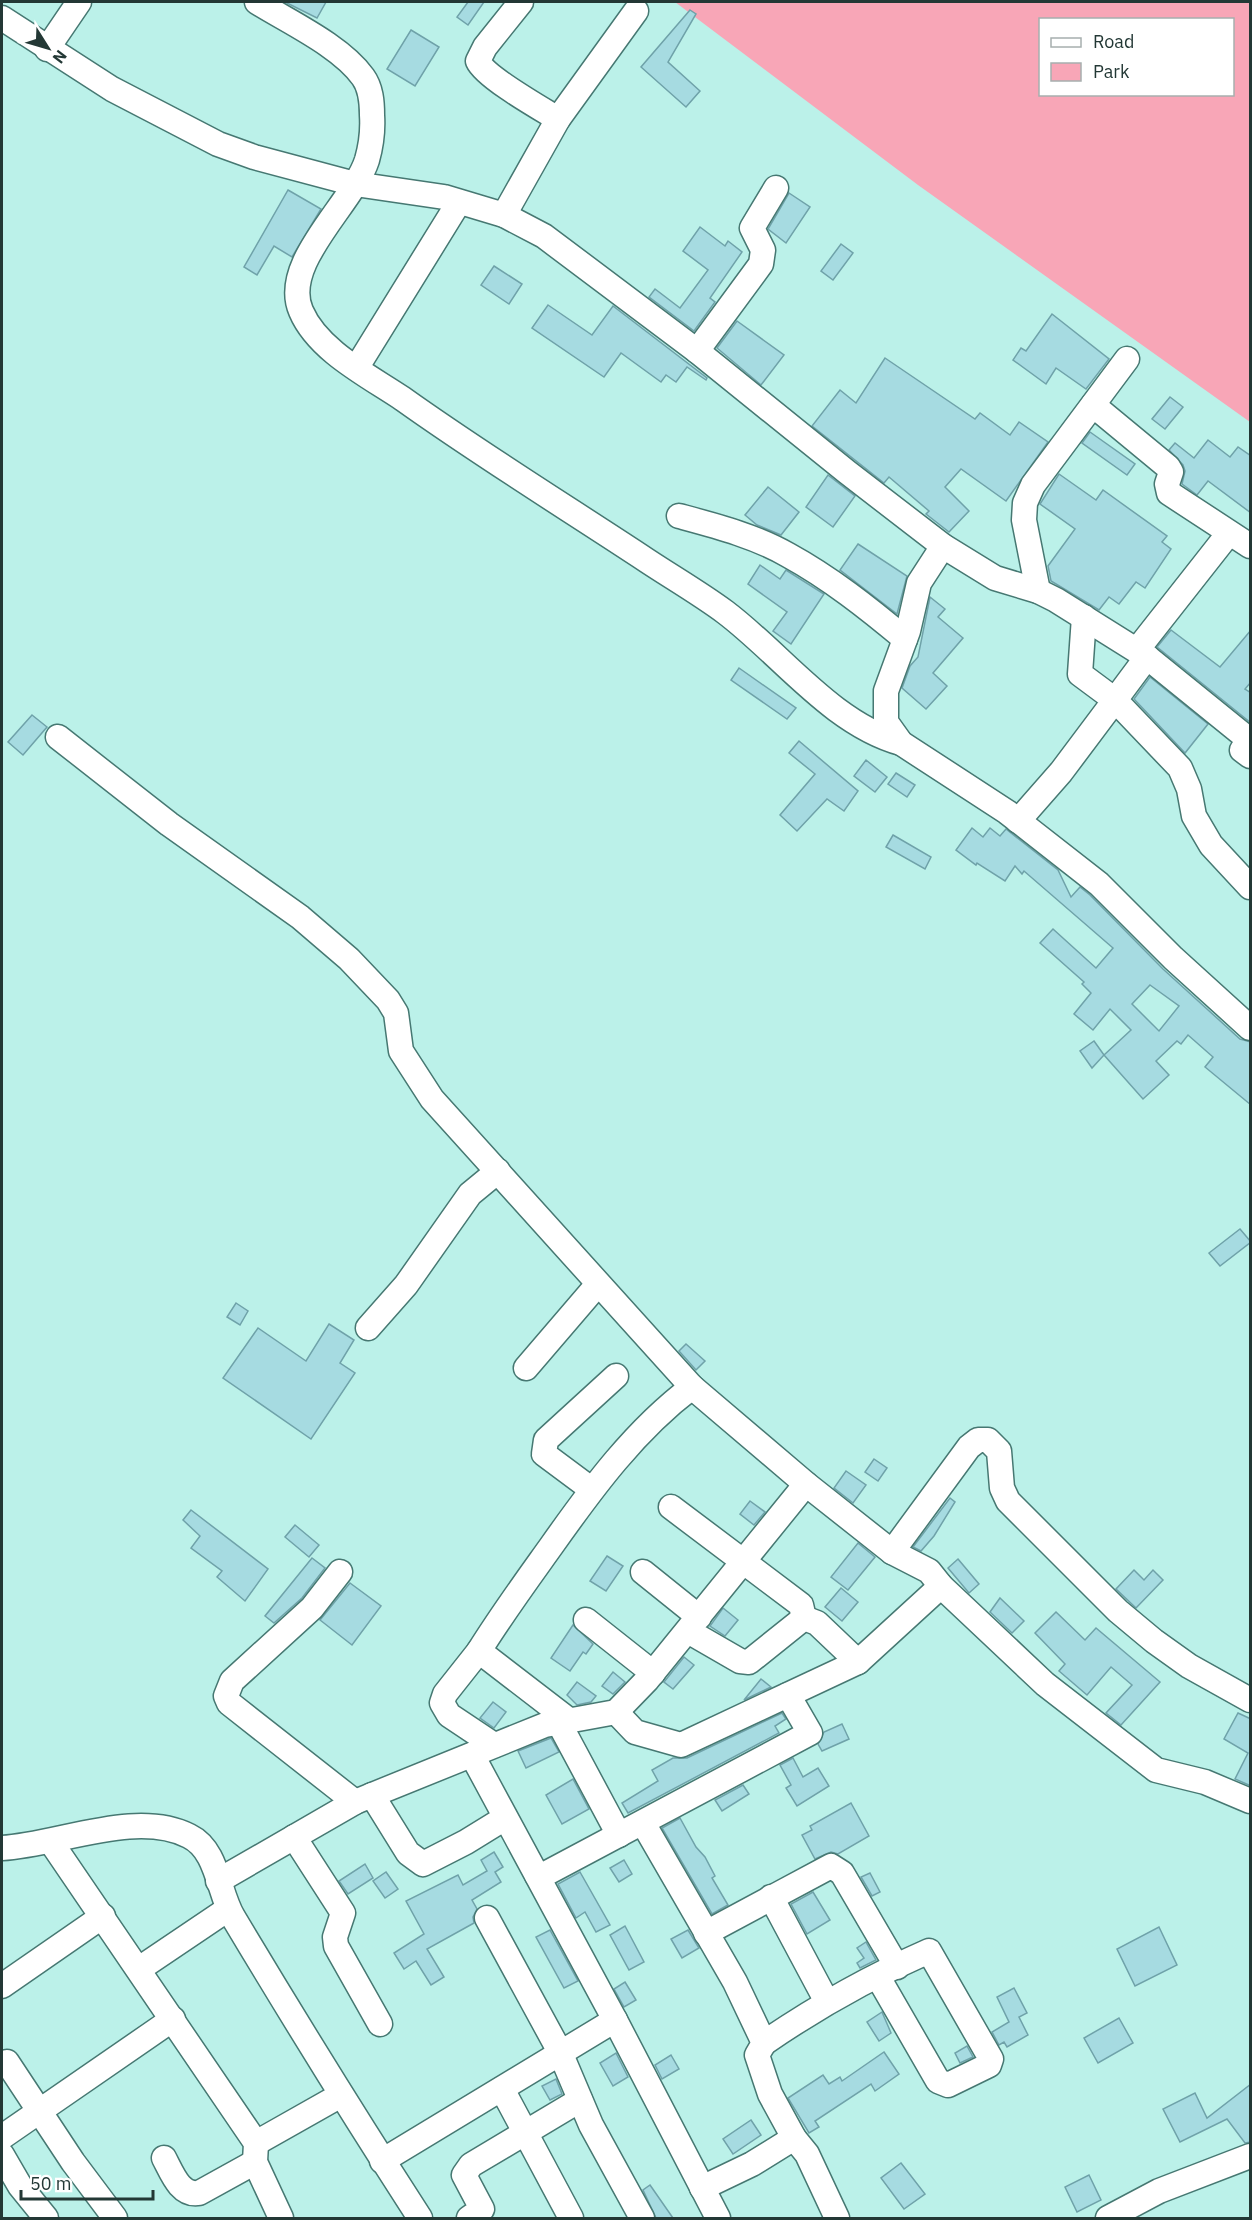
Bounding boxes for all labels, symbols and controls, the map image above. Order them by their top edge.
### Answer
north arrow [18,18,78,78]
legend [1039,18,1234,96]
text: Road [1093,30,1134,53]
text: N [49,46,71,68]
text: Park [1093,60,1130,83]
scale bar [21,2163,153,2201]
text: 50 m [30,2172,72,2195]

